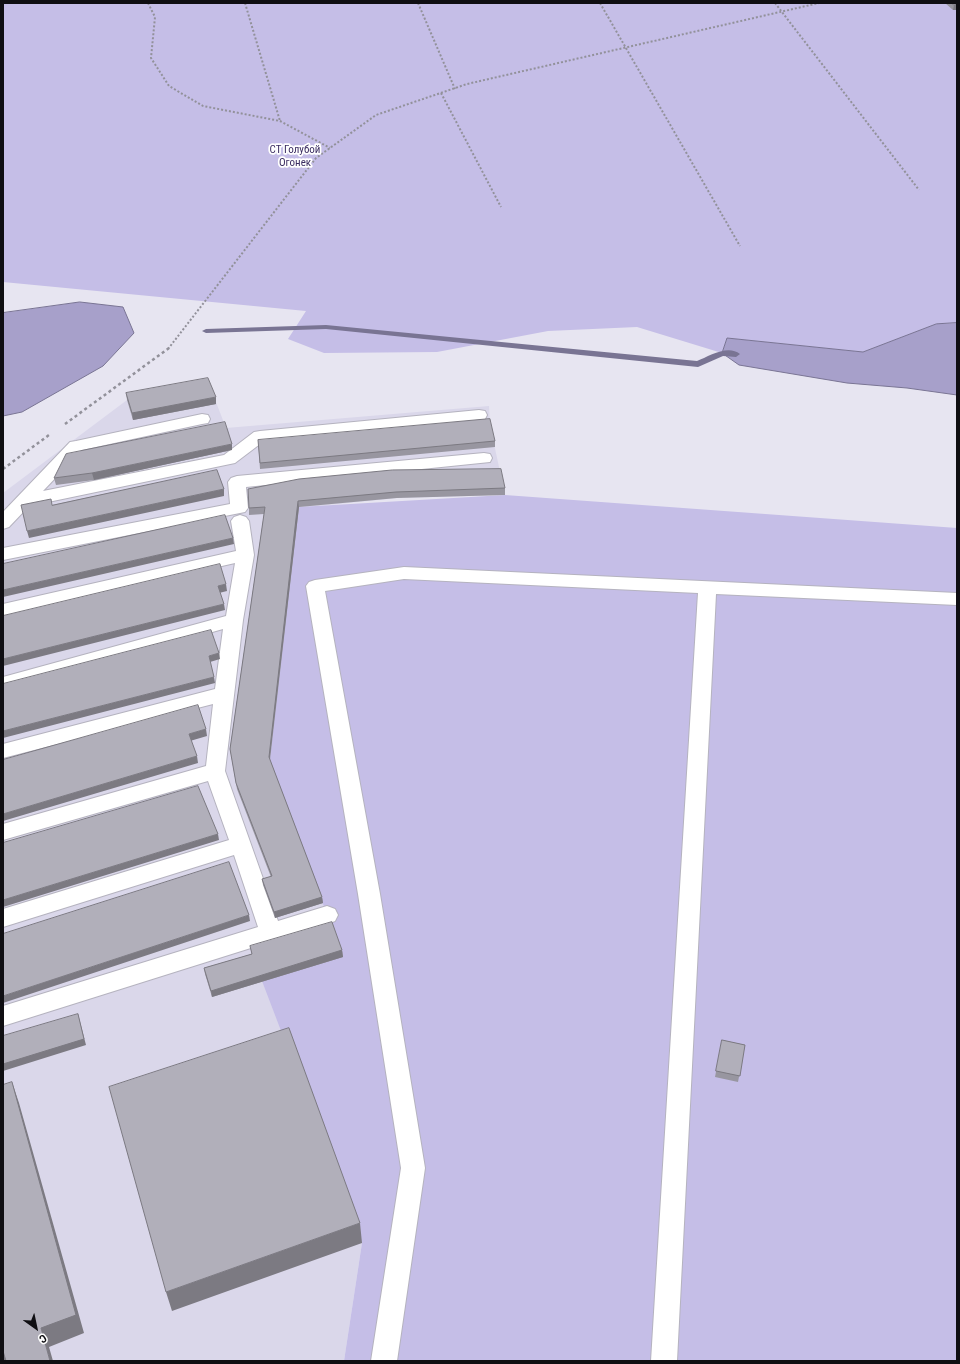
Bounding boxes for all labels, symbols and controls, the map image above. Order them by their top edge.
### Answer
park label: СТ Голубой Огонек [270,143,320,169]
north arrow [16,1308,56,1348]
text: С [37,1331,49,1346]

